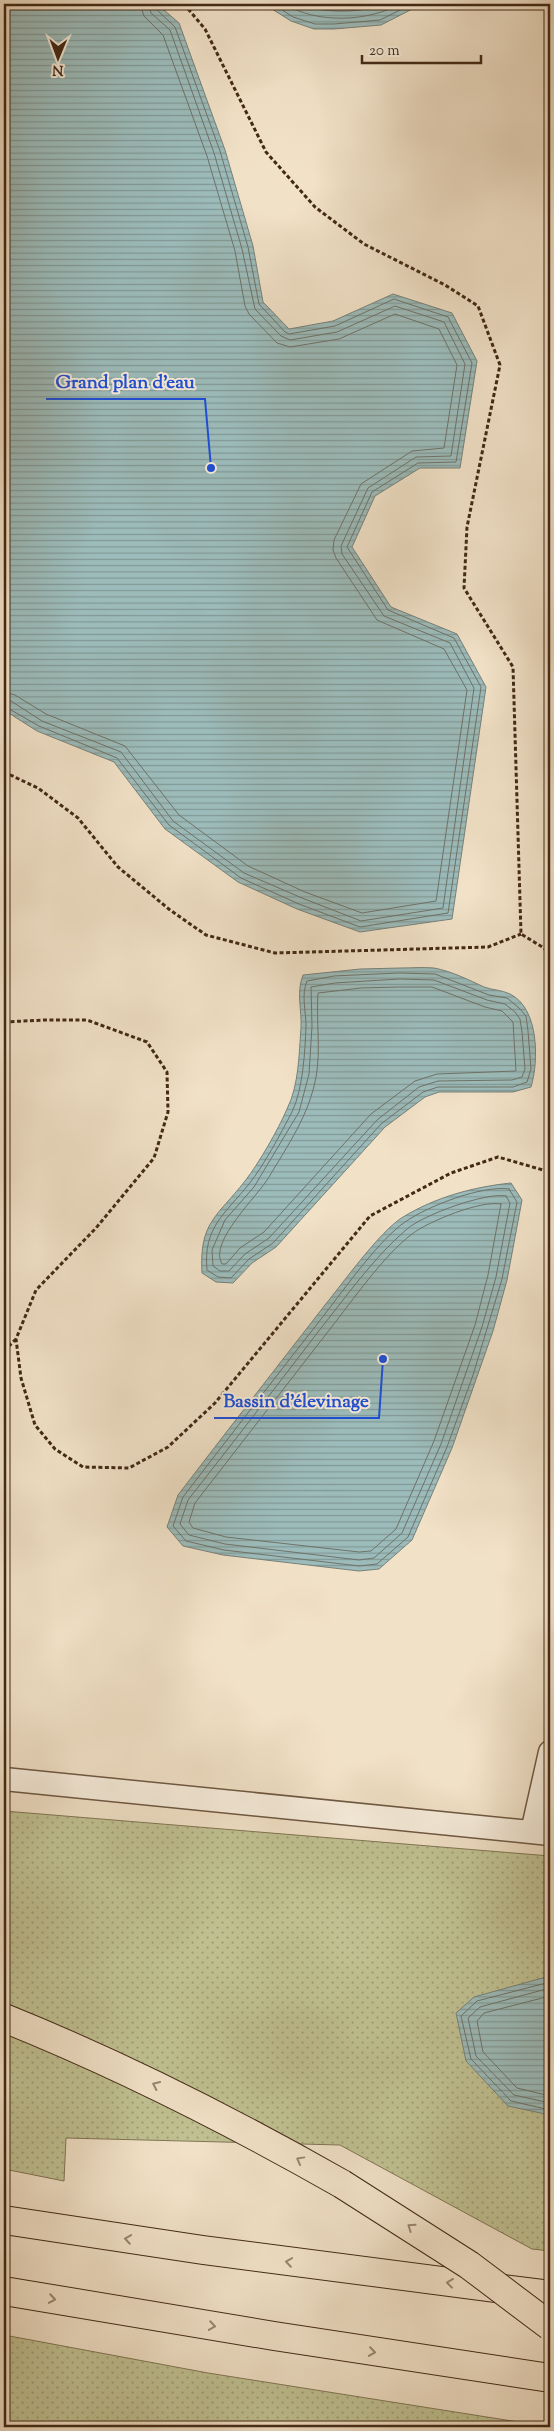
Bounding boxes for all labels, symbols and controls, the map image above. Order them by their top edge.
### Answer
north arrow [32,32,82,82]
scale bar [362,32,480,64]
text: 20 m [369,41,400,62]
text: N [52,59,64,79]
callout: Grand plan d'eau [46,365,205,399]
text: Grand plan d'eau [55,370,195,397]
callout: Bassin d'élevinage [214,1384,379,1418]
text: Bassin d'élevinage [223,1389,369,1416]
one-way arrow [152,2080,161,2091]
one-way arrow [296,2156,305,2166]
one-way arrow [407,2224,416,2233]
one-way arrow [123,2234,131,2245]
one-way arrow [284,2257,293,2267]
one-way arrow [445,2278,453,2289]
one-way arrow [47,2293,56,2303]
one-way arrow [208,2321,216,2331]
one-way arrow [368,2346,377,2356]

